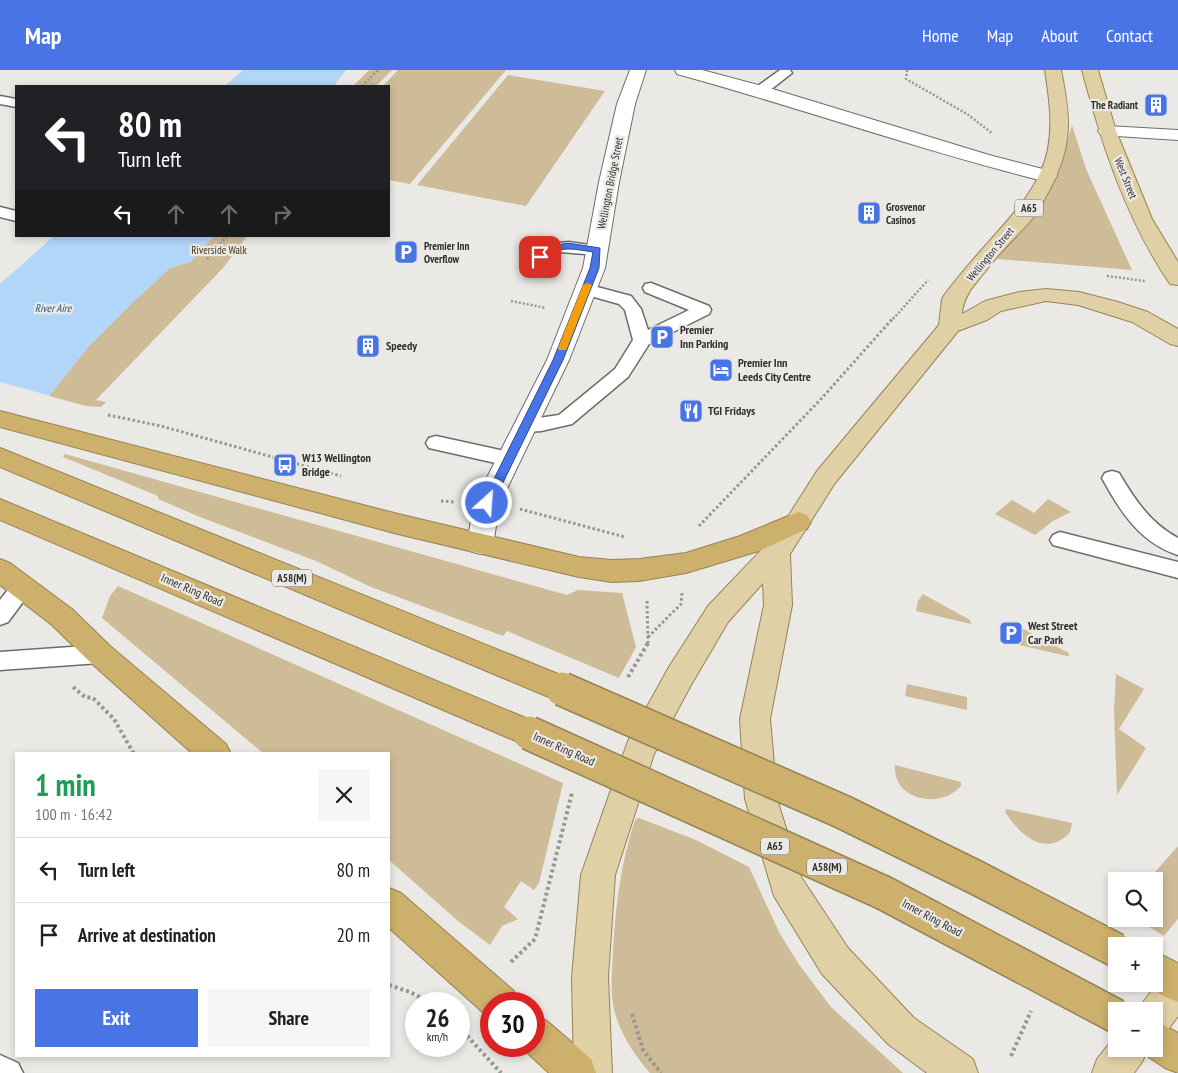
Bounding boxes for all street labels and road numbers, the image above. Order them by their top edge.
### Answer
street label: Wellington Bridge Street [594,136,626,230]
street label: West Street [1111,155,1141,201]
road number: A65 [1015,200,1043,216]
street label: Wellington Street [963,224,1017,284]
road number: A58(M) [272,569,312,586]
street label: Inner Ring Road [159,570,225,609]
street label: Inner Ring Road [531,728,597,769]
road number: A65 [761,838,789,854]
road number: A58(M) [807,859,847,876]
street label: Inner Ring Road [900,895,965,940]

